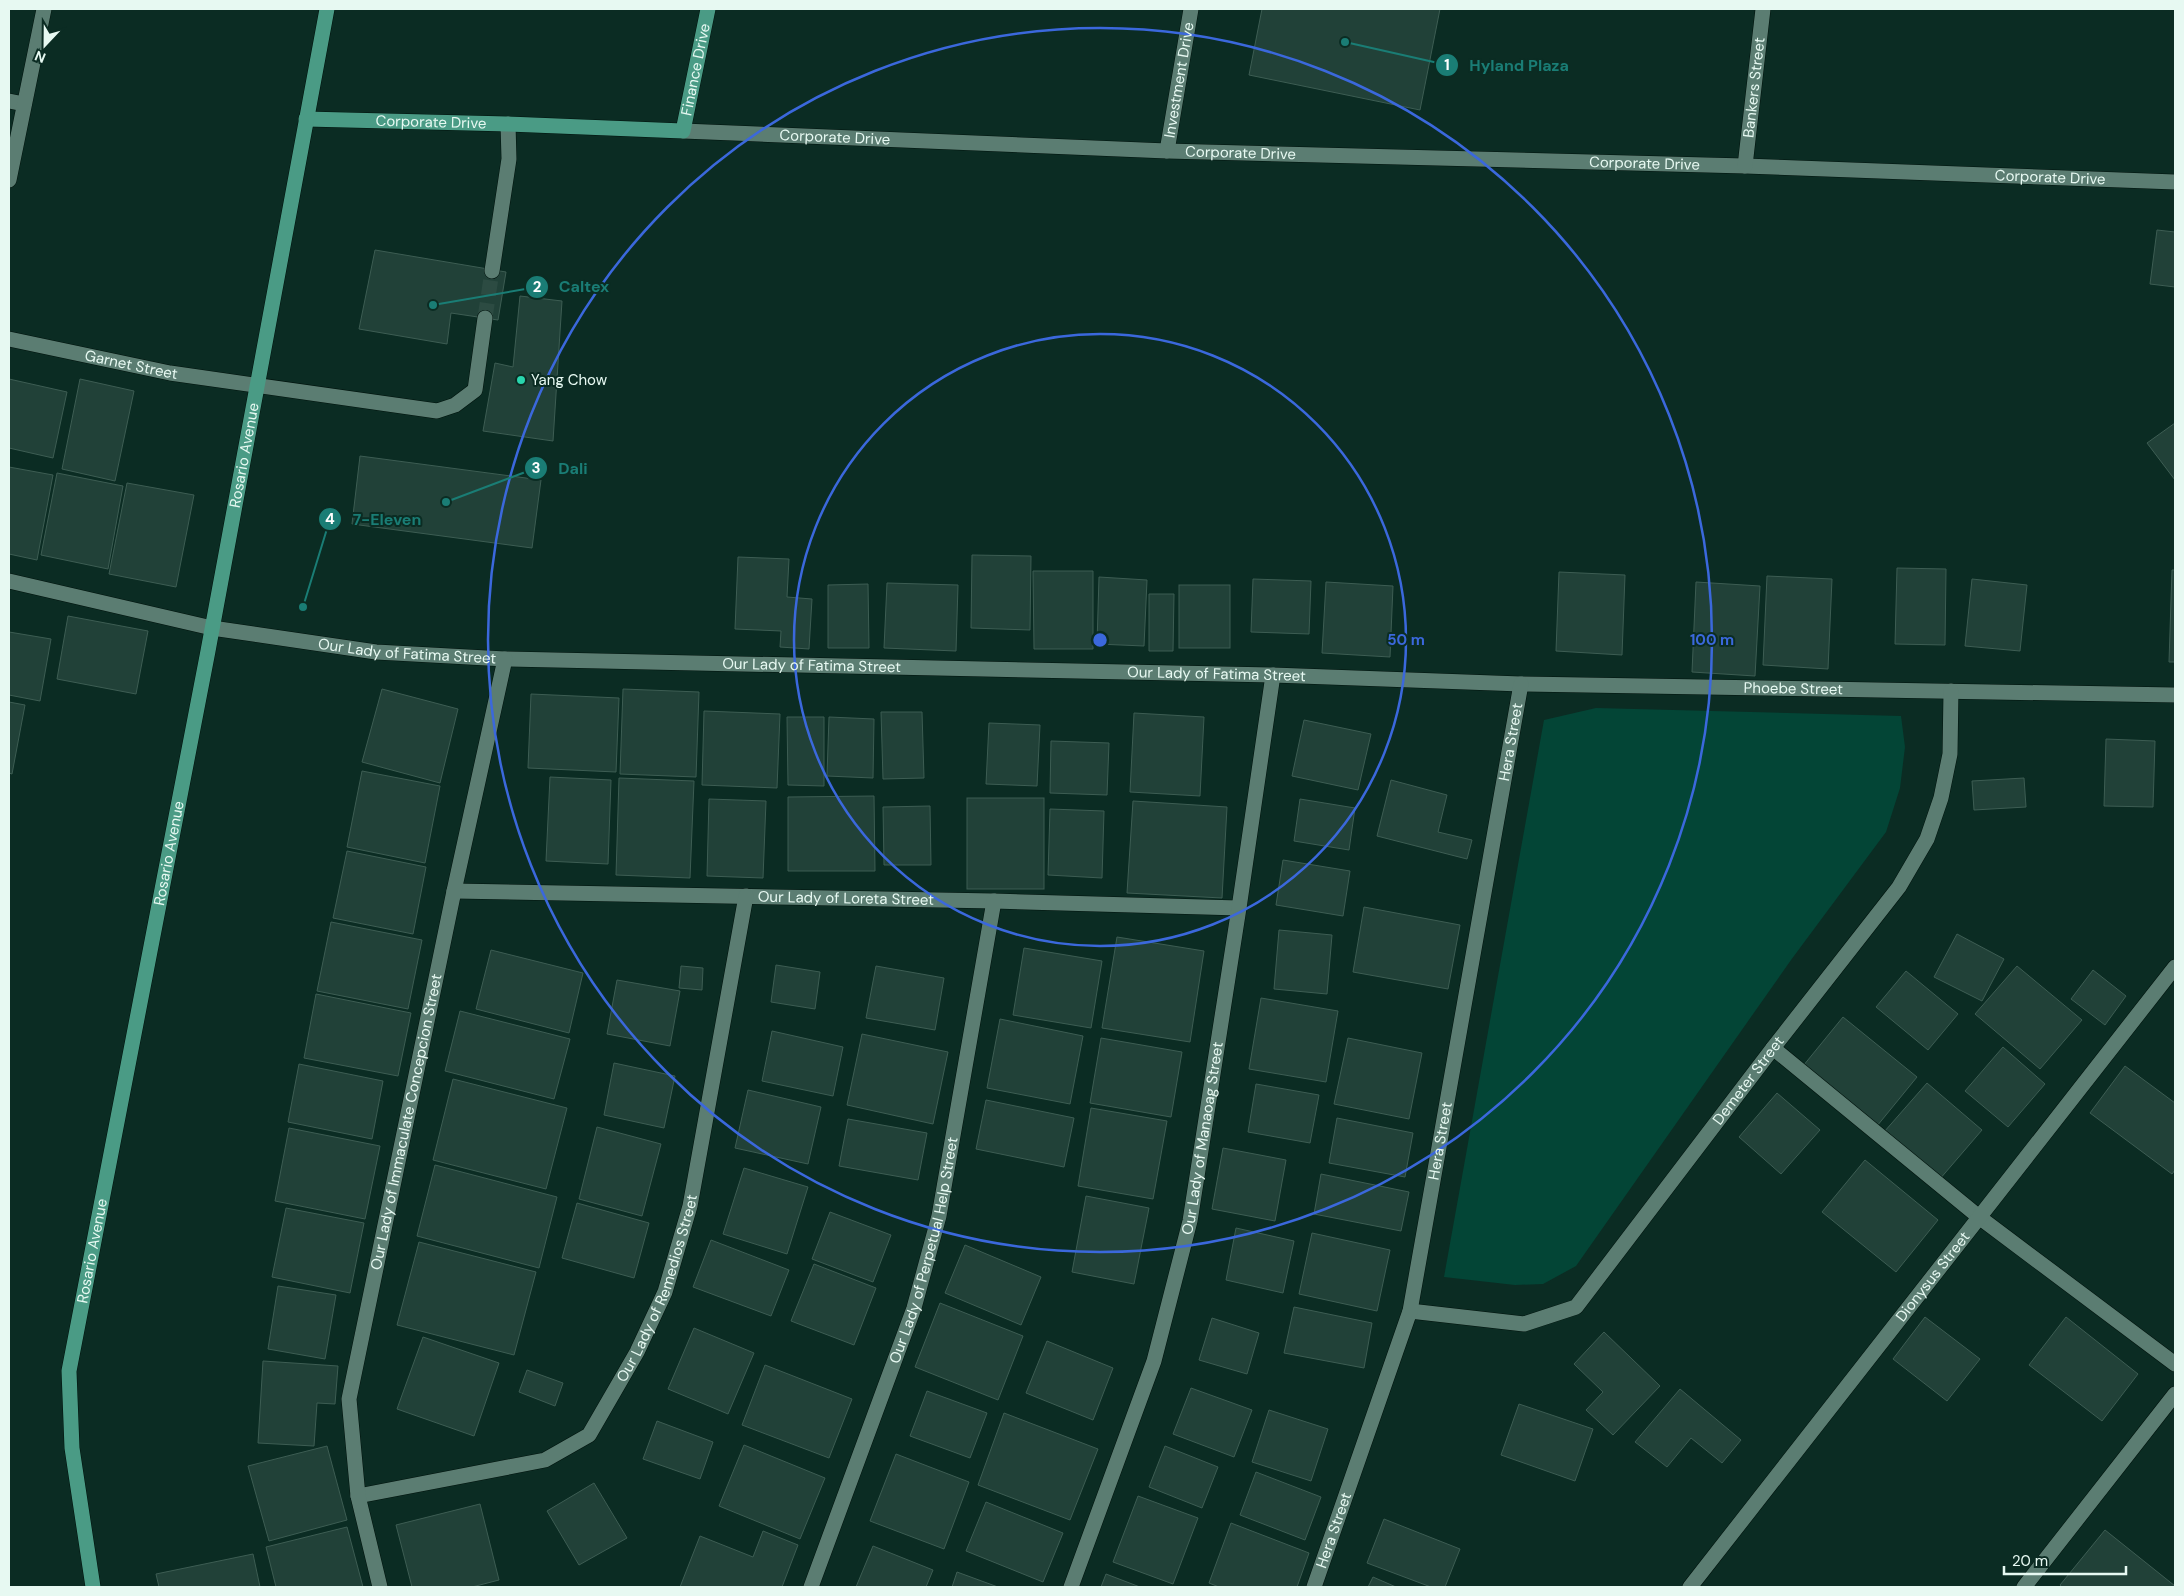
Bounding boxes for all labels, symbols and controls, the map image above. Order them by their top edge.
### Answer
north arrow [20,20,70,70]
street label: Investment Drive [1159,21,1199,139]
street label: Finance Drive [676,22,715,117]
street label: Bankers Street [1738,36,1770,139]
text: N [32,47,48,67]
callout: Hyland Plaza [1435,50,1579,81]
text: 1 [1444,55,1450,75]
text: Hyland Plaza [1469,55,1569,76]
street label: Corporate Drive [375,111,487,133]
street label: Corporate Drive [779,125,891,150]
street label: Corporate Drive [1185,141,1296,164]
street label: Corporate Drive [1589,152,1700,175]
street label: Corporate Drive [1994,165,2106,189]
callout: Caltex [524,271,620,302]
text: Caltex [559,276,609,297]
text: 2 [533,277,542,297]
street label: Garnet Street [83,345,179,384]
place label: Yang Chow [531,370,608,390]
marker: Yang Chow [515,374,527,386]
street label: Rosario Avenue [225,401,264,509]
callout: Dali [523,453,598,484]
text: 3 [531,458,541,478]
text: Dali [558,458,588,479]
callout: 7-Eleven [318,504,431,535]
text: 4 [325,509,335,529]
text: 7-Eleven [353,509,421,530]
text: 50 m [1387,630,1425,650]
text: 100 m [1690,630,1734,650]
centre of rings [1091,631,1109,649]
street label: Our Lady of Fatima Street [317,634,497,669]
street label: Our Lady of Fatima Street [722,654,901,677]
street label: Our Lady of Fatima Street [1127,662,1306,686]
street label: Phoebe Street [1744,678,1843,699]
street label: Hera Street [1494,701,1527,783]
street label: Rosario Avenue [149,799,189,907]
street label: Our Lady of Loreta Street [758,887,934,910]
street label: Our Lady of Immaculate Concepcion Street [366,972,447,1272]
street label: Demeter Street [1708,1032,1789,1129]
street label: Our Lady of Manaoag Street [1177,1040,1228,1237]
street label: Hera Street [1423,1100,1457,1182]
street label: Our Lady of Perpetual Help Street [884,1135,963,1366]
street label: Our Lady of Remedios Street [612,1193,702,1386]
street label: Rosario Avenue [72,1197,112,1305]
street label: Dionysus Street [1891,1227,1974,1326]
street label: Hera Street [1311,1490,1356,1571]
scale bar [2004,1544,2126,1576]
text: 20 m [2012,1551,2048,1571]

